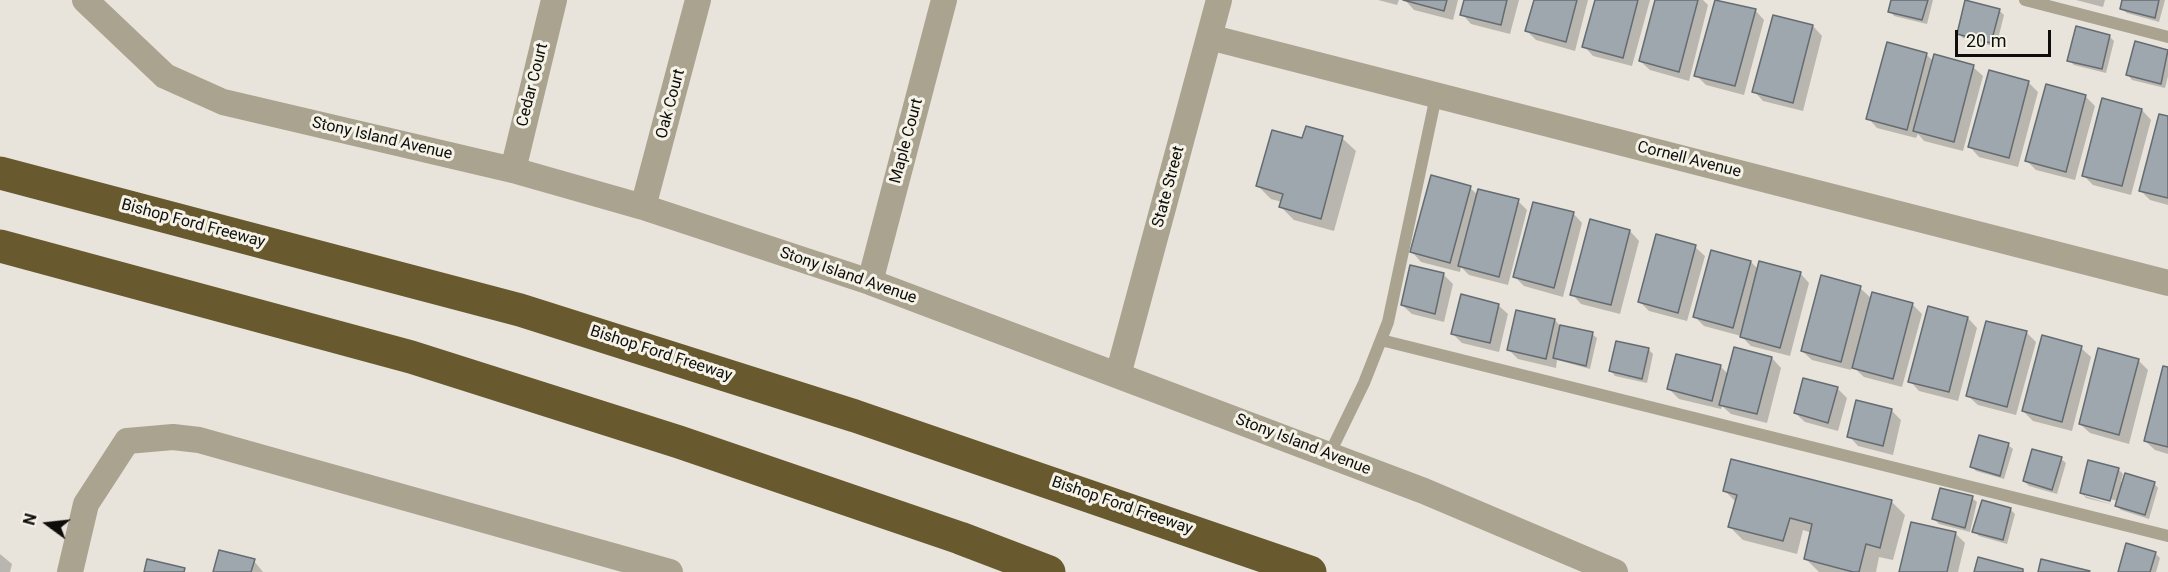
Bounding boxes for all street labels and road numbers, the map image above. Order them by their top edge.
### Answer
street label: Cedar Court [513,41,553,129]
street label: Oak Court [653,67,689,141]
street label: Maple Court [886,96,928,186]
street label: Stony Island Avenue [310,114,454,164]
street label: Cornell Avenue [1635,138,1743,182]
street label: State Street [1149,144,1189,230]
street label: Bishop Ford Freeway [119,196,267,252]
street label: Stony Island Avenue [777,244,919,308]
street label: Bishop Ford Freeway [588,322,734,386]
street label: Stony Island Avenue [1233,410,1373,480]
street label: Bishop Ford Freeway [1049,473,1195,539]

